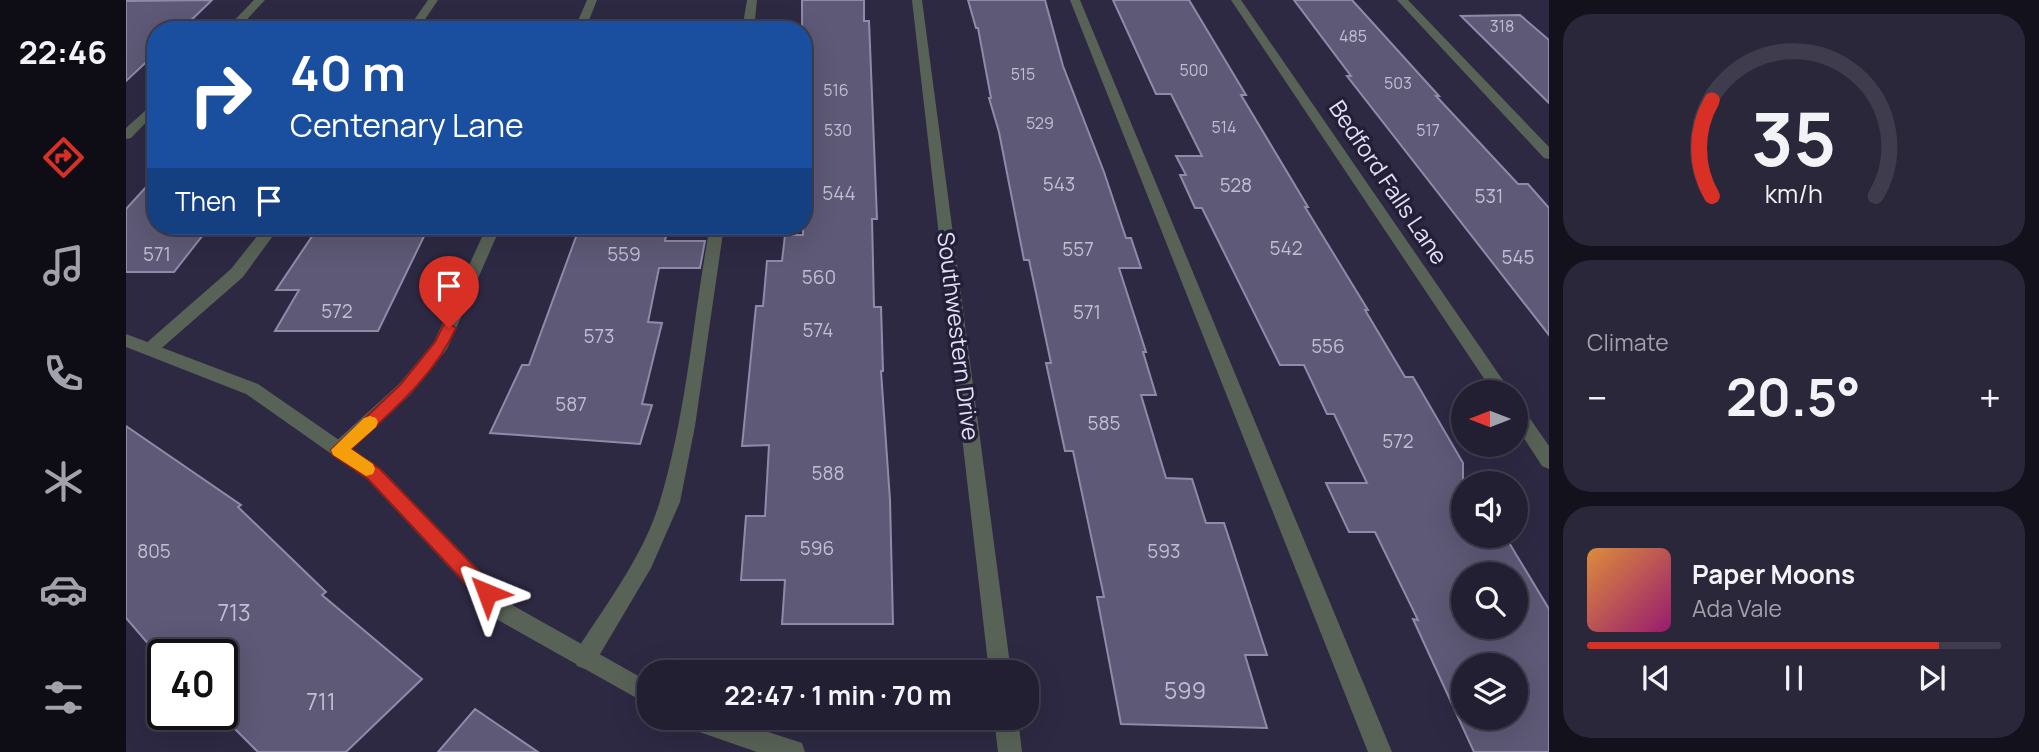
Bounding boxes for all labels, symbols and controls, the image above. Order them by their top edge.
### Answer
house number: 318 [1490,15,1514,37]
house number: 485 [1339,25,1367,47]
text: 22:46 [19,30,107,74]
text: 40 m [290,39,406,106]
icon: right [175,49,266,140]
house number: 500 [1180,59,1208,81]
house number: 515 [1011,63,1035,85]
house number: 503 [1384,72,1412,94]
house number: 516 [823,79,849,101]
text: 35 [1752,88,1837,188]
street label: Bedford Falls Lane [1322,94,1456,270]
text: Centenary Lane [290,103,524,147]
house number: 529 [1026,112,1054,134]
house number: 514 [1212,116,1236,138]
house number: 530 [824,119,852,141]
house number: 517 [1416,119,1440,141]
icon: directions [39,133,88,182]
house number: 543 [1043,171,1075,197]
house number: 528 [1220,172,1252,198]
text: km/h [1765,176,1823,211]
house number: 544 [822,180,856,206]
icon: arrive [250,182,288,220]
text: Then [175,183,236,219]
house number: 531 [1475,183,1503,209]
street label: Southwestern Drive [930,230,988,442]
house number: 542 [1269,235,1303,261]
house number: 557 [1062,236,1094,262]
icon: music [39,241,88,290]
house number: 571 [143,241,171,267]
house number: 559 [607,241,641,267]
house number: 545 [1501,244,1535,270]
pin [419,256,479,328]
house number: 560 [802,264,836,290]
icon: arrive [430,267,468,305]
house number: 572 [321,298,353,324]
house number: 571 [1073,299,1101,325]
house number: 574 [803,317,833,343]
house number: 573 [583,323,615,349]
text: Climate [1587,326,1669,358]
house number: 556 [1311,333,1345,359]
icon: phone [39,349,88,398]
text: 20.5° [1726,361,1861,432]
text: − [1587,371,1608,423]
text: + [1979,371,2001,423]
north arrow [1451,380,1528,457]
map controls [1451,380,1528,730]
house number: 587 [555,391,587,417]
house number: 585 [1088,410,1121,436]
house number: 572 [1382,428,1414,454]
icon: climate [39,457,88,506]
house number: 588 [811,460,845,486]
button: sound [1451,471,1528,548]
house number: 596 [800,535,834,561]
house number: 805 [137,538,171,564]
house number: 593 [1147,538,1181,564]
position arrow [450,556,524,630]
text: Paper Moons [1692,556,1855,592]
button: search [1451,562,1528,639]
icon: car [39,565,88,614]
text: Ada Vale [1692,592,1782,624]
house number: 713 [217,596,251,628]
speed limit sign: 40 [147,639,238,730]
button: layers [1451,653,1528,730]
icon: previous [1637,659,1675,697]
icon: pause [1775,659,1813,697]
icon: next [1913,659,1951,697]
icon: filters [39,673,88,722]
house number: 599 [1164,674,1206,706]
text: 22:47 · 1 min · 70 m [724,677,952,713]
house number: 711 [306,685,336,717]

